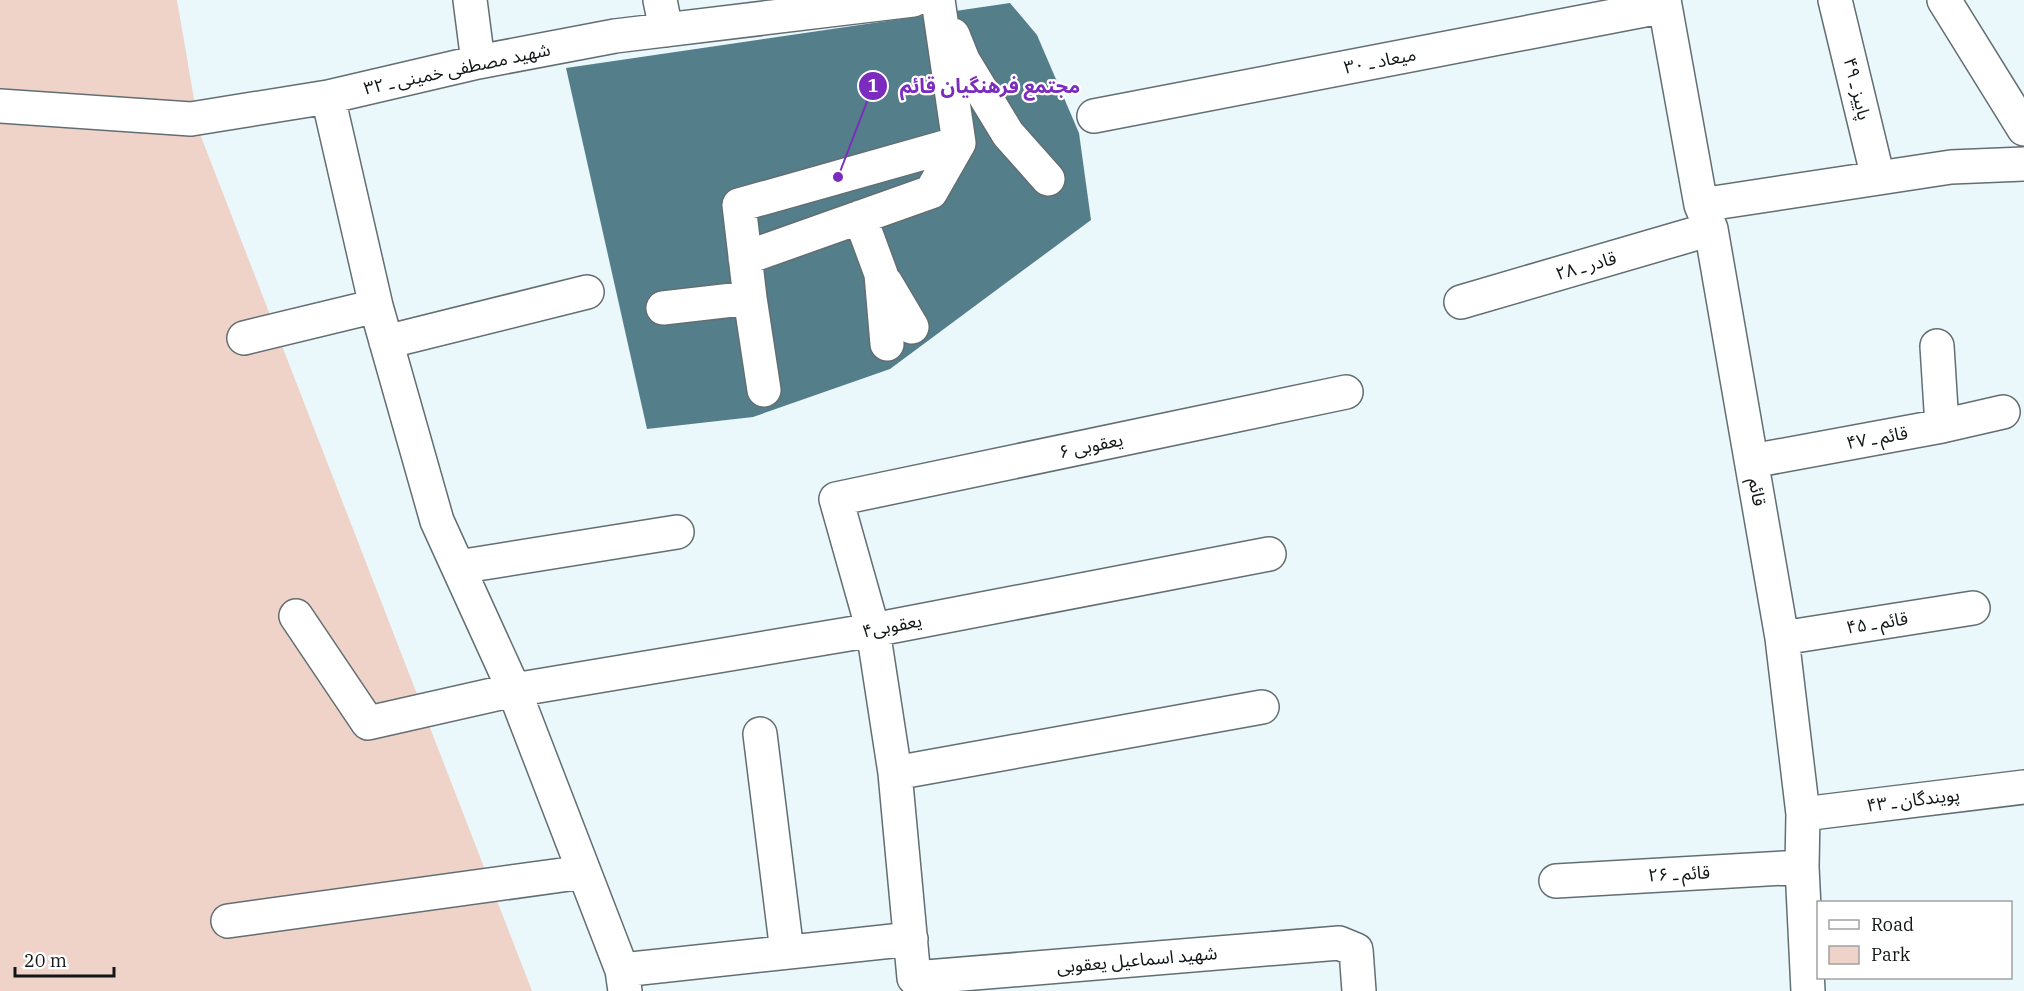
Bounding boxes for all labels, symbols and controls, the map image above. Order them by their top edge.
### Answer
street label: شهید مصطفی خمینی ـ ۳۲ [361,37,552,100]
street label: میعاد ـ ۳۰ [1342,42,1418,79]
street label: پاییز ـ ۴۹ [1838,55,1876,123]
callout: مجتمع فرهنگیان قائم [858,67,1092,105]
text: مجتمع فرهنگیان قائم [900,72,1080,101]
text: 1 [868,74,879,97]
street label: قادر ـ ۲۸ [1553,246,1619,285]
street label: قائم ـ ۴۷ [1844,421,1910,456]
street label: یعقوبی ۶ [1057,428,1125,463]
street label: قائم [1742,476,1771,508]
street label: قائم ـ ۴۵ [1844,606,1910,641]
street label: یعقوبی۴ [860,608,924,643]
street label: پویندگان ـ ۴۳ [1865,782,1961,817]
street label: قائم ـ ۲۶ [1647,860,1711,889]
legend [1817,901,2012,979]
text: Road [1871,913,1914,936]
scale bar [15,940,114,978]
street label: شهید اسماعیل یعقوبی [1056,941,1218,978]
text: Park [1871,943,1911,966]
text: 20 m [24,949,67,972]

